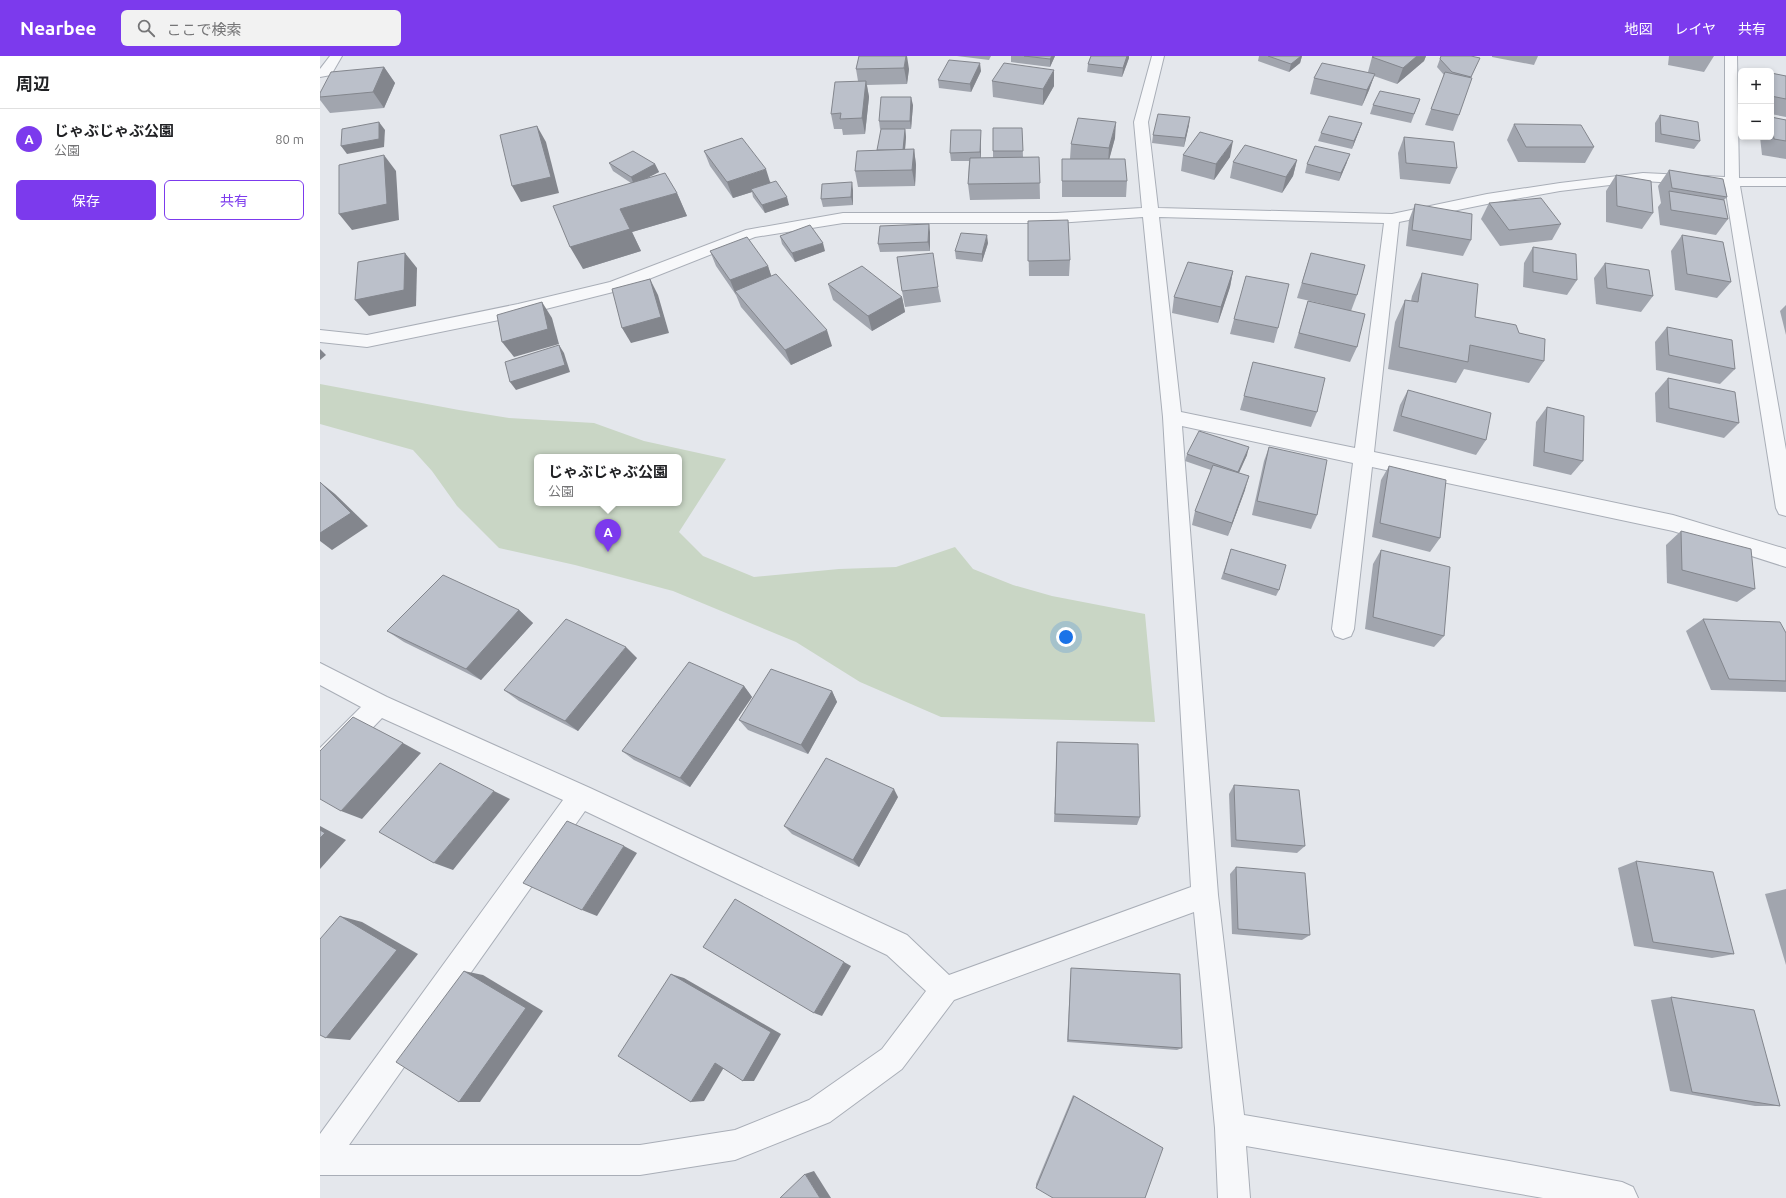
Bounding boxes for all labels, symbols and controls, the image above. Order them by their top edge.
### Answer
search box [121,10,401,46]
text: Nearbee [20,17,97,39]
icon: search [135,17,157,39]
text: ここで検索 [167,21,242,38]
text: 地図 [1624,21,1652,37]
text: レイヤ [1674,21,1716,37]
text: 共有 [1738,21,1766,37]
map controls [1738,68,1774,140]
button: + [1738,68,1774,104]
text: 周辺 [16,74,50,93]
button: − [1738,104,1774,140]
text: じゃぶじゃぶ公園 [54,122,174,139]
text: A [24,132,34,146]
text: 80 m [275,132,304,146]
text: 公園 [54,143,80,157]
button: 保存 [16,180,156,220]
button: 共有 [164,180,304,220]
popup [534,454,682,506]
text: じゃぶじゃぶ公園 [548,463,668,480]
text: 公園 [548,484,574,498]
pin: A [595,519,621,552]
your location [1056,627,1076,647]

